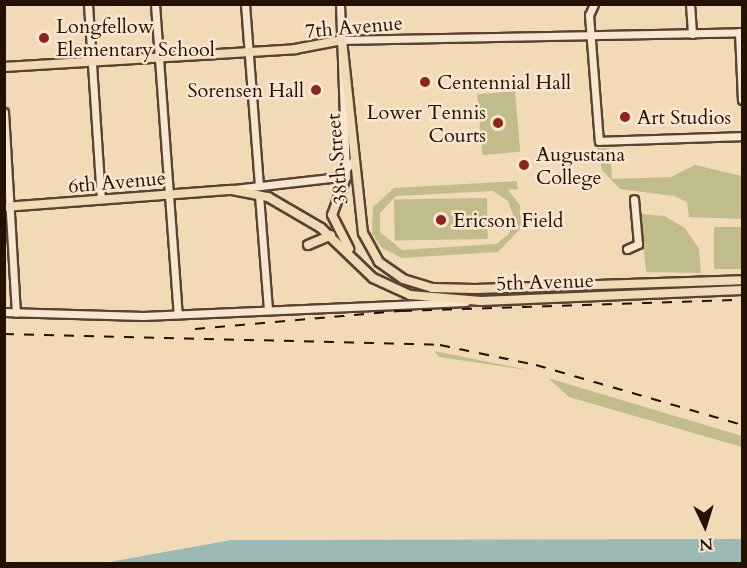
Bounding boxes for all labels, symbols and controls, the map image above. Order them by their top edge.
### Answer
street label: 7th Avenue [304,11,404,43]
place label: Longfellow Elementary School [56,14,215,61]
marker: Longfellow Elementary School [37,31,51,45]
place label: Centennial Hall [437,70,571,94]
marker: Centennial Hall [418,75,432,89]
place label: Sorensen Hall [187,78,304,102]
marker: Sorensen Hall [309,83,323,97]
place label: Lower Tennis Courts [367,100,486,147]
place label: Art Studios [637,105,731,129]
marker: Art Studios [618,110,632,124]
street label: 38th Street [321,112,353,206]
marker: Lower Tennis Courts [491,116,505,130]
place label: Augustana College [536,142,625,189]
marker: Augustana College [517,158,531,172]
street label: 6th Avenue [67,166,167,198]
place label: Ericson Field [453,208,563,232]
marker: Ericson Field [434,213,448,227]
street label: 5th Avenue [496,268,594,296]
north arrow [675,496,735,556]
text: N [699,532,714,555]

